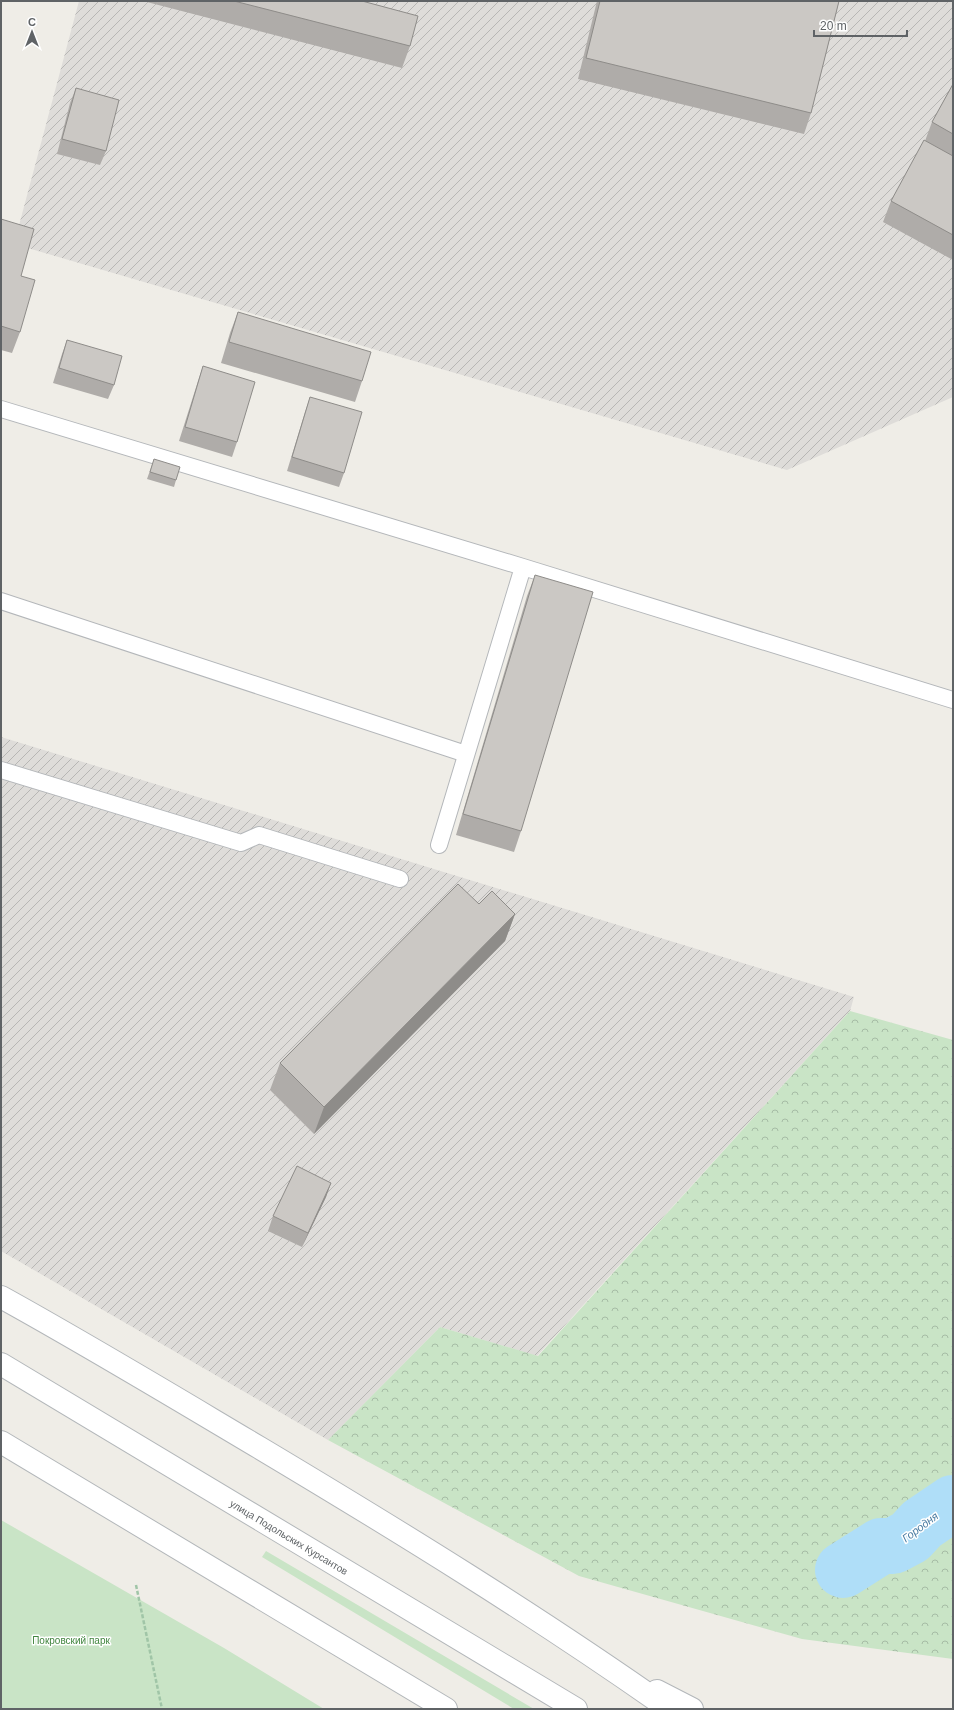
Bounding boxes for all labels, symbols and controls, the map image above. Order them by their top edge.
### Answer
north arrow [12,12,52,52]
scale bar [814,12,907,38]
text: С [28,16,36,28]
text: 20 m [820,19,847,33]
street label: улица Подольских Курсантов [228,1498,350,1577]
water label: Городня [900,1510,940,1544]
park label: Покровский парк [32,1635,110,1646]

